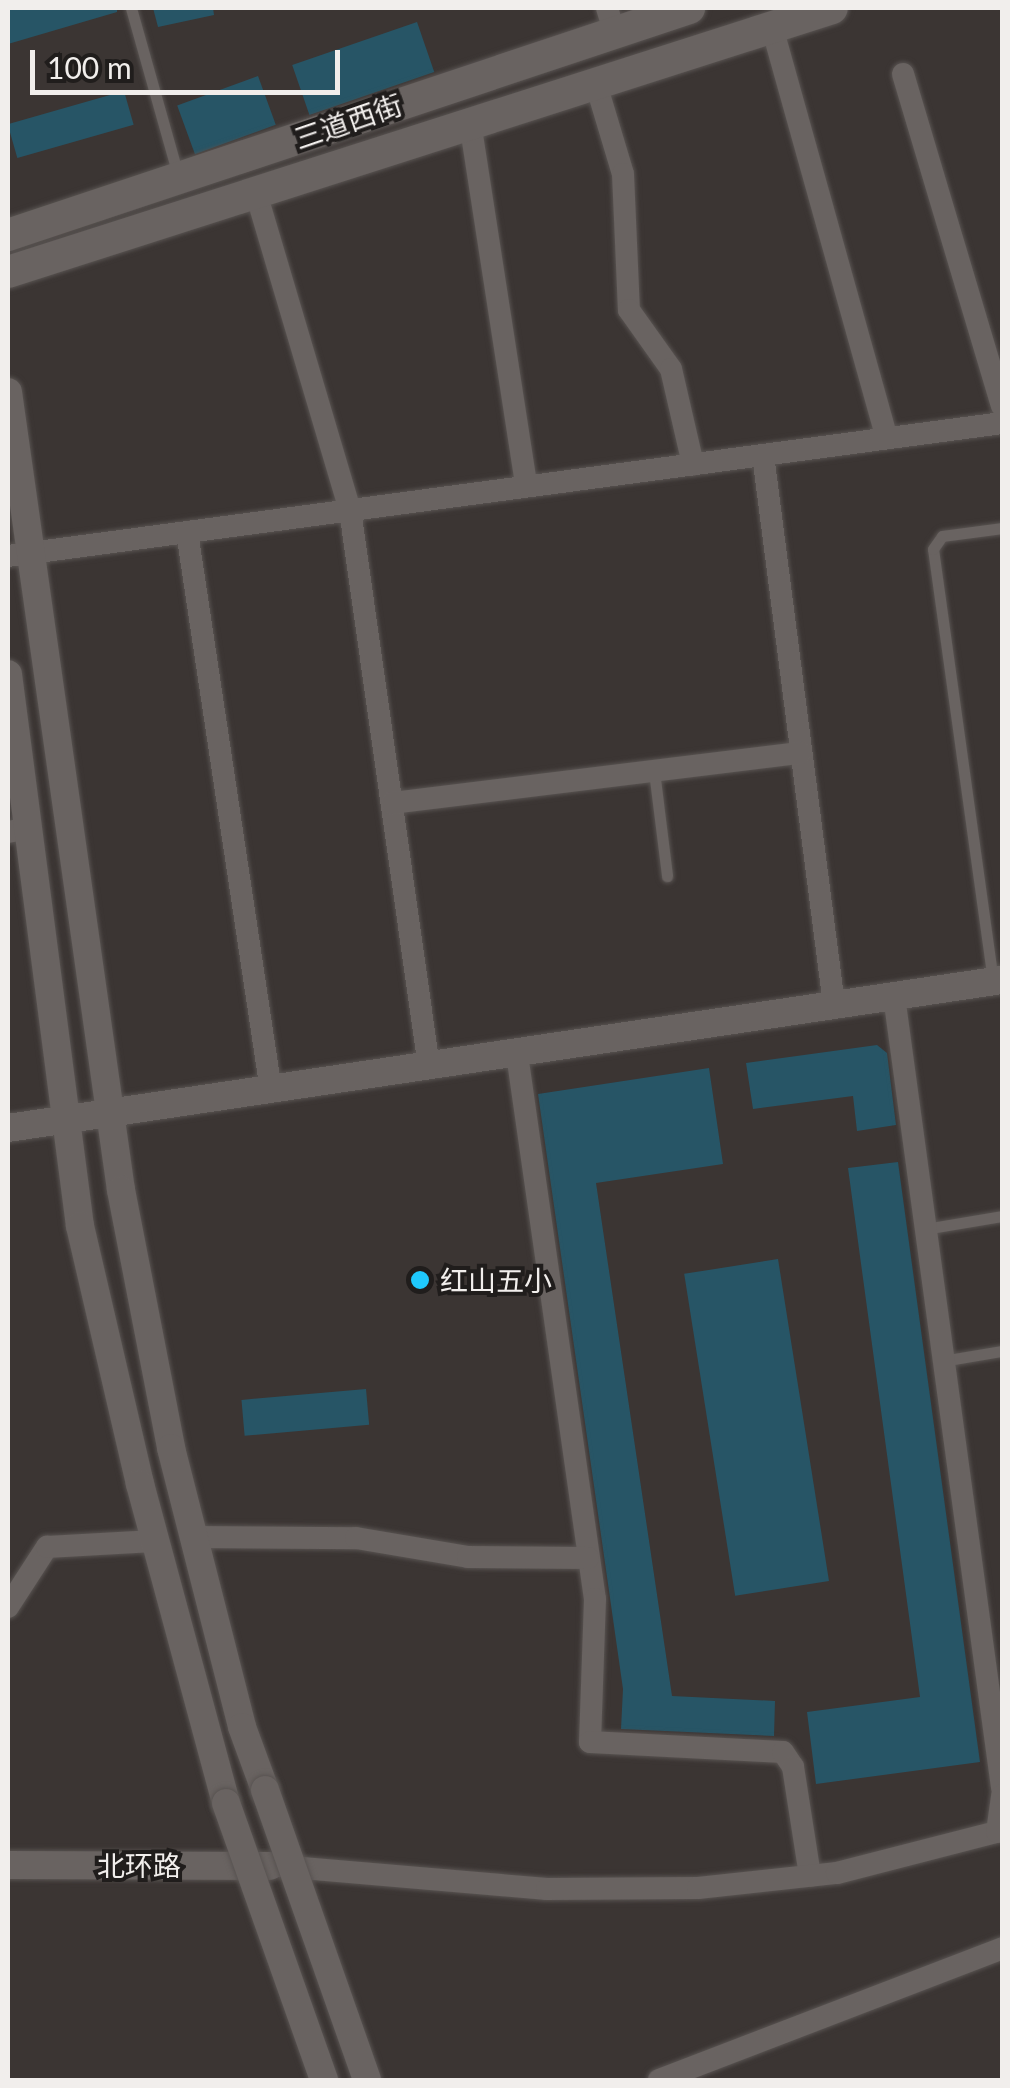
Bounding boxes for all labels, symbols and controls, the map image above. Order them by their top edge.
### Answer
scale bar [35,30,345,92]
text: 100 m [47,49,132,85]
street label: 三道西街 [290,87,406,155]
place label: 红山五小 [440,1263,552,1297]
marker: 红山五小 [409,1269,431,1291]
street label: 北环路 [97,1848,181,1882]

